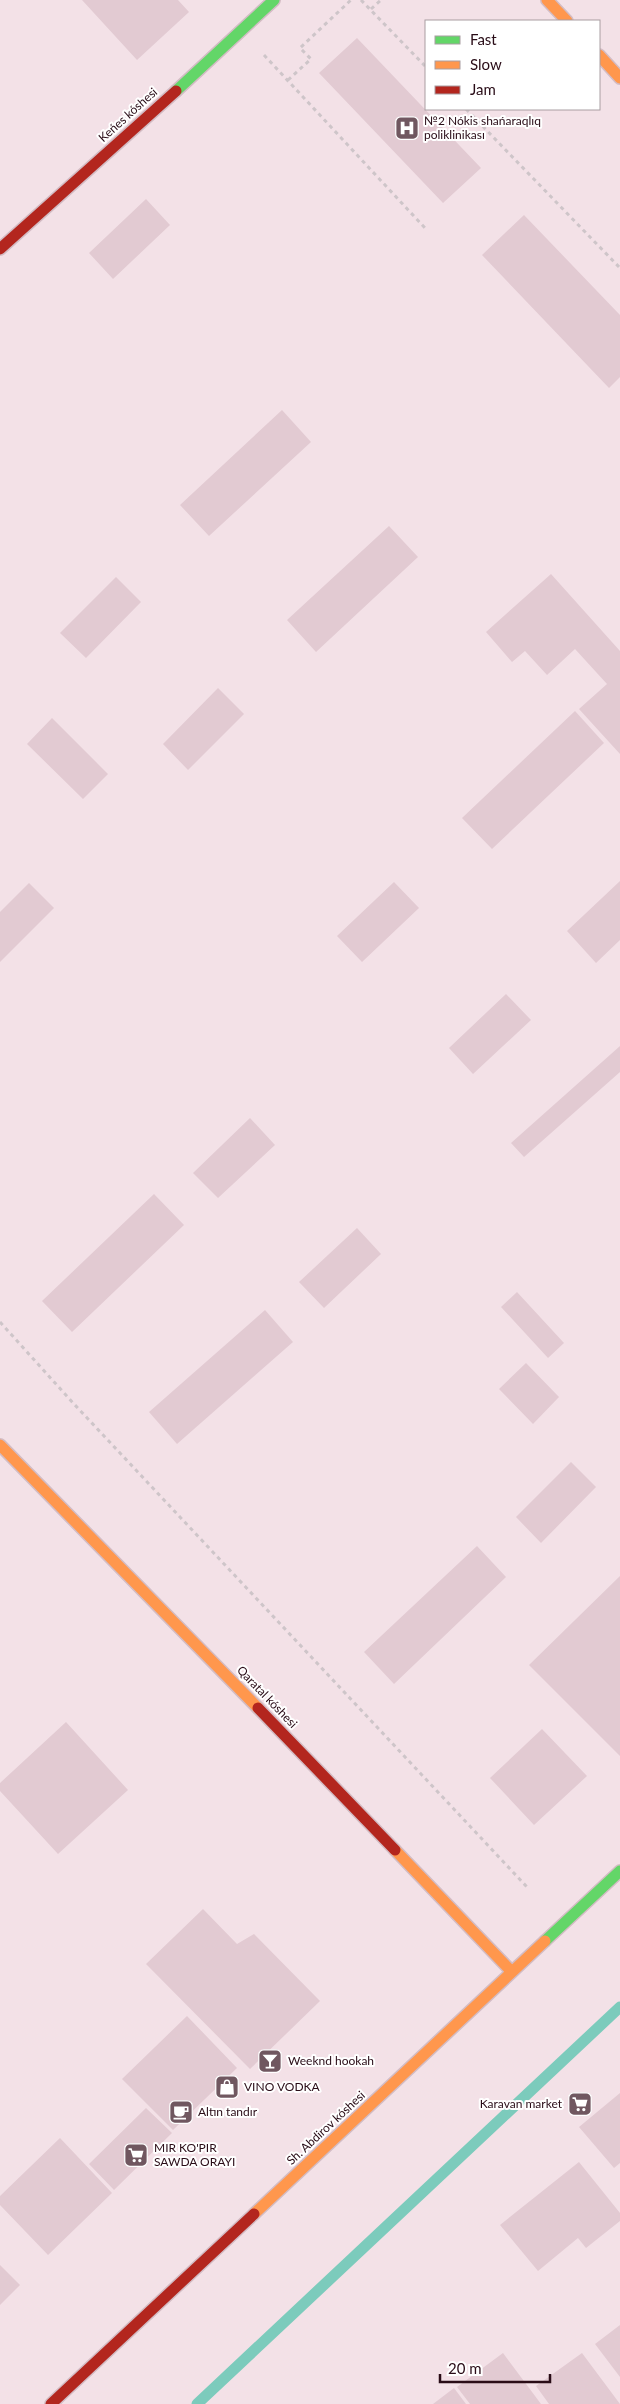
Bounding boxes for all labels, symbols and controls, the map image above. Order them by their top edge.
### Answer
legend [425,20,600,110]
text: Fast [470,30,497,48]
text: Slow [470,55,502,73]
text: Jam [470,80,496,98]
street label: Keńes kóshesi [95,84,160,145]
place label: №2 Nókis shańaraqlıq poliklinikası [424,113,541,142]
hospital icon: №2 Nókis shańaraqlıq poliklinikası [394,115,420,141]
street label: Qaratal kóshesi [234,1662,301,1731]
bar icon: Weeknd hookah [257,2048,283,2074]
place label: Weeknd hookah [288,2053,374,2068]
shop icon: VINO VODKA [214,2074,240,2100]
place label: VINO VODKA [244,2079,320,2094]
street label: Sh. Abdirov kóshesi [283,2087,368,2168]
supermarket icon: Karavan market [567,2091,593,2117]
place label: Karavan market [480,2096,563,2111]
cafe icon: Altın tandır [168,2099,194,2125]
place label: Altın tandır [198,2104,258,2119]
place label: MIR KO'PIR SAWDA ORAYI [154,2140,235,2169]
supermarket icon: MIR KO'PIR SAWDA ORAYI [123,2142,149,2168]
scale bar [440,2352,550,2384]
text: 20 m [448,2359,482,2377]

